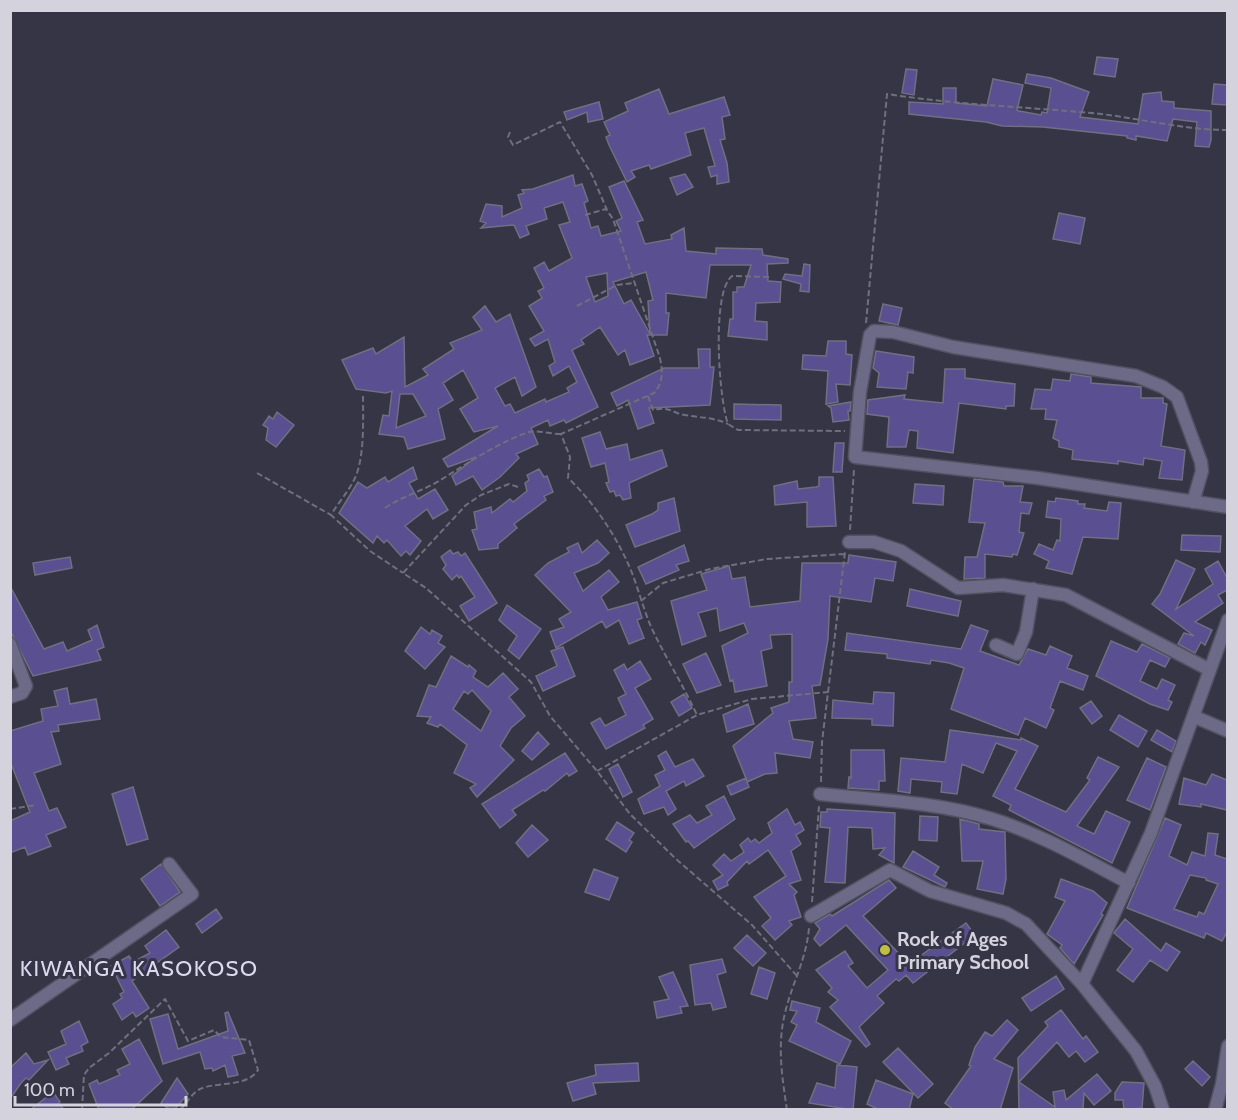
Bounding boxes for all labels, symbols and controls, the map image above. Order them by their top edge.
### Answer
place label: Rock of Ages Primary School [897,927,1029,974]
marker: Rock of Ages Primary School [878,943,892,957]
district label: KIWANGA KASOKOSO [20,955,258,982]
scale bar [15,1069,186,1107]
text: 100 m [24,1079,75,1101]

